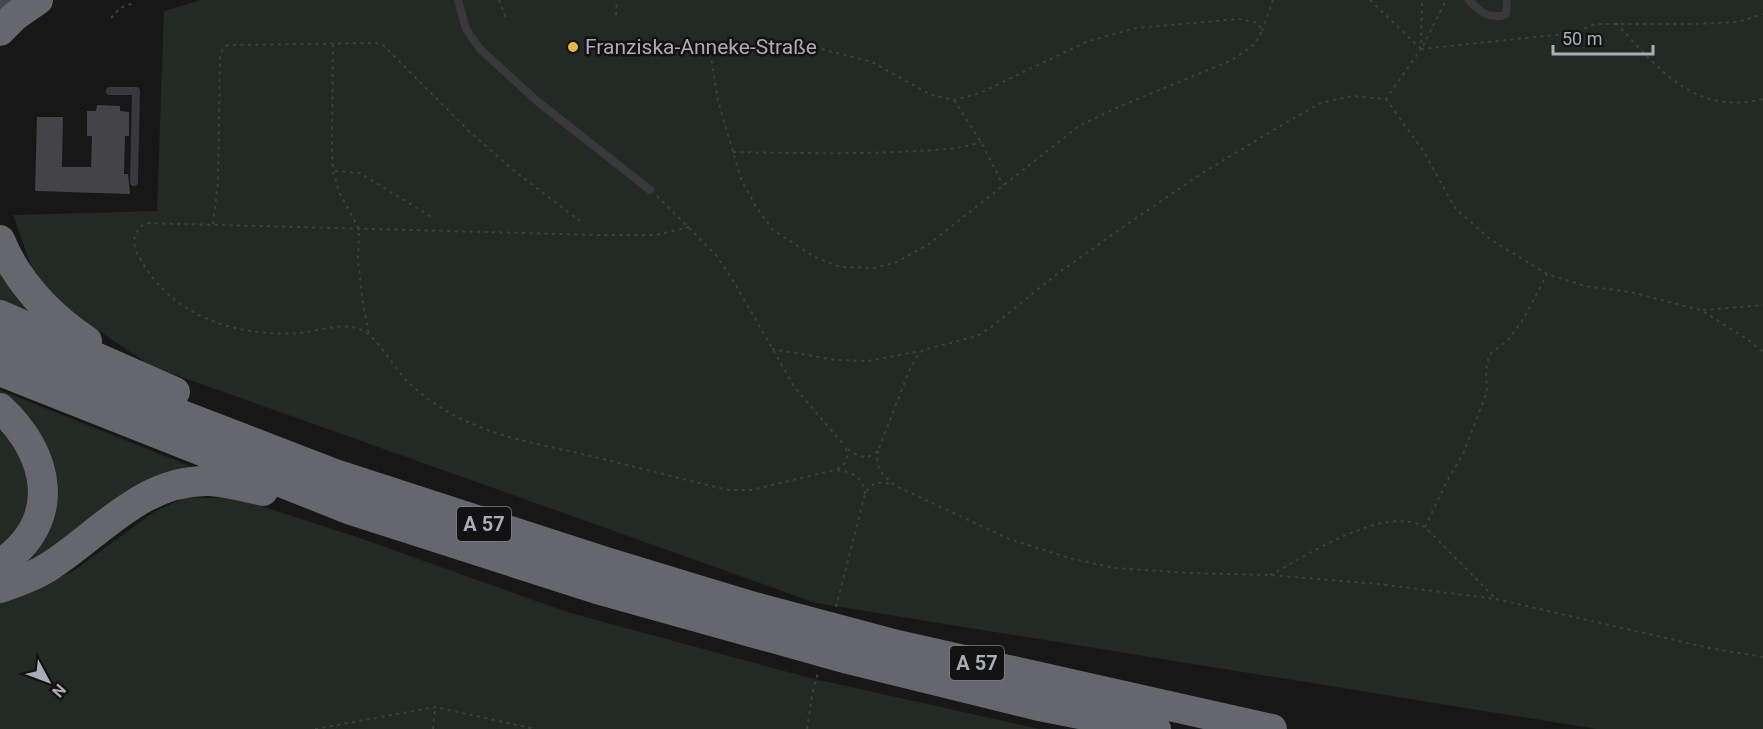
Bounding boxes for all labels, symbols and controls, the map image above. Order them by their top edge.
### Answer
scale bar [1553,18,1654,56]
text: 50 m [1562,28,1602,49]
place label: Franziska-Anneke-Straße [585,35,817,59]
marker: Franziska-Anneke-Straße [566,40,580,54]
road number: A 57 [457,507,511,541]
road number: A 57 [950,646,1004,680]
north arrow [18,651,78,711]
text: N [48,680,70,701]

